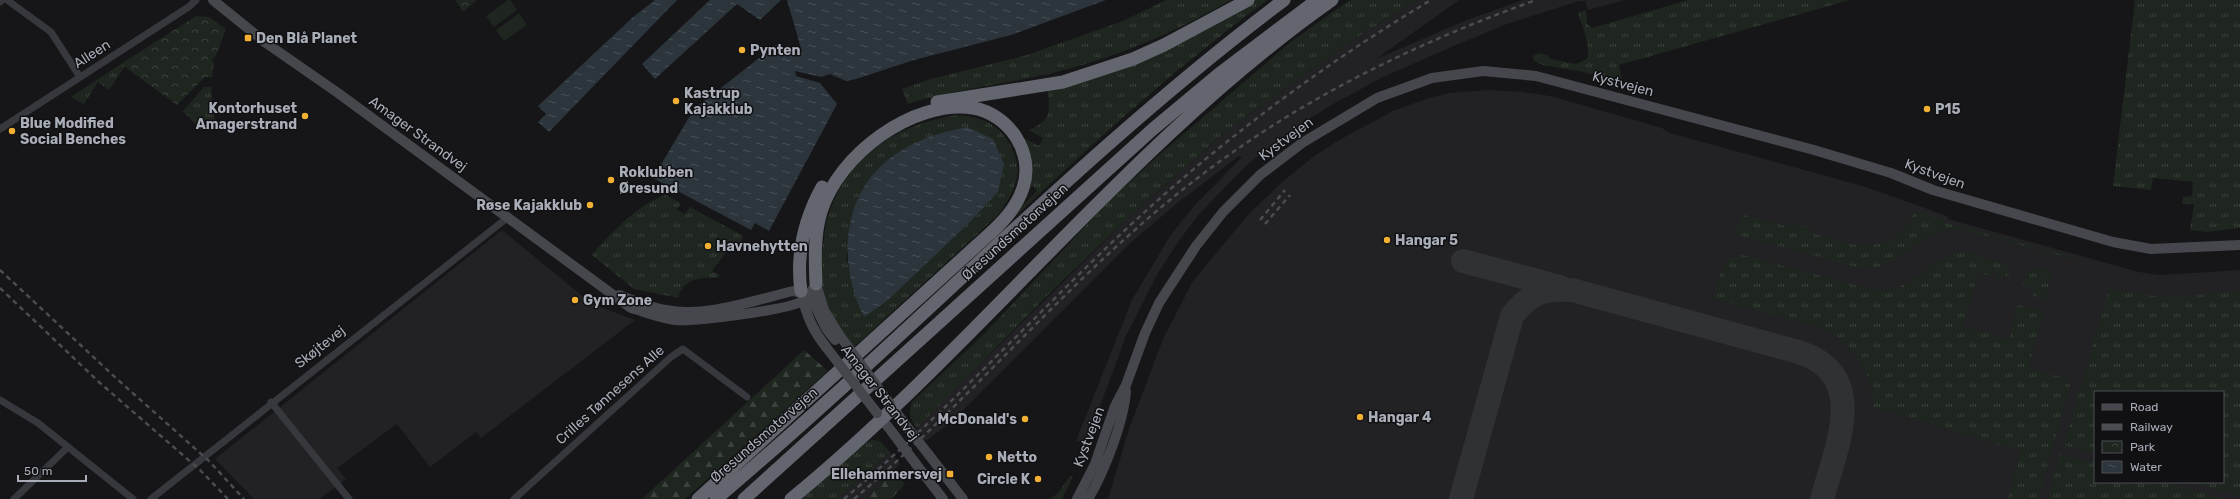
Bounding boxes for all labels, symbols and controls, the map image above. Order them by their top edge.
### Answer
place label: Den Blå Planet [256,30,357,47]
marker: Den Blå Planet [243,33,253,43]
street label: Alleen [70,36,114,72]
place label: Pynten [750,42,801,59]
marker: Pynten [737,45,747,55]
street label: Kystvejen [1590,68,1656,100]
place label: Kastrup Kajakklub [684,85,753,118]
street label: Amager Strandvej [366,93,470,175]
marker: Kastrup Kajakklub [671,96,681,106]
place label: Kontorhuset Amagerstrand [196,100,297,133]
place label: P15 [1935,101,1960,118]
marker: P15 [1922,104,1932,114]
marker: Kontorhuset Amagerstrand [300,111,310,121]
street label: Kystvejen [1256,114,1316,164]
place label: Blue Modified Social Benches [20,115,126,148]
marker: Blue Modified Social Benches [7,126,17,136]
street label: Kystvejen [1902,155,1968,193]
place label: Roklubben Øresund [619,164,693,197]
marker: Roklubben Øresund [606,175,616,185]
street label: Øresundsmotorvejen [959,180,1071,284]
place label: Røse Kajakklub [476,197,582,214]
marker: Røse Kajakklub [585,200,595,210]
place label: Hangar 5 [1395,232,1458,249]
marker: Hangar 5 [1382,235,1392,245]
place label: Havnehytten [716,238,808,255]
marker: Havnehytten [703,241,713,251]
place label: Gym Zone [583,292,652,309]
marker: Gym Zone [570,295,580,305]
street label: Skøjtevej [291,322,349,372]
street label: Crilles Tønnesens Alle [552,342,668,448]
street label: Amager Strandvej [837,342,923,444]
street label: Øresundsmotorvejen [707,384,821,486]
legend [2094,391,2224,483]
text: Road [2130,400,2158,414]
street label: Kystvejen [1070,405,1108,469]
place label: Hangar 4 [1368,409,1432,426]
place label: McDonald's [938,411,1017,428]
marker: Hangar 4 [1355,412,1365,422]
marker: McDonald's [1020,414,1030,424]
text: Railway [2130,420,2173,434]
text: Park [2130,440,2156,454]
place label: Netto [997,449,1037,466]
marker: Netto [984,452,994,462]
scale bar [18,457,86,483]
text: Water [2130,460,2162,474]
text: 50 m [24,464,52,478]
place label: Ellehammersvej [831,466,942,483]
marker: Ellehammersvej [945,469,955,479]
place label: Circle K [977,471,1031,488]
marker: Circle K [1033,474,1043,484]

